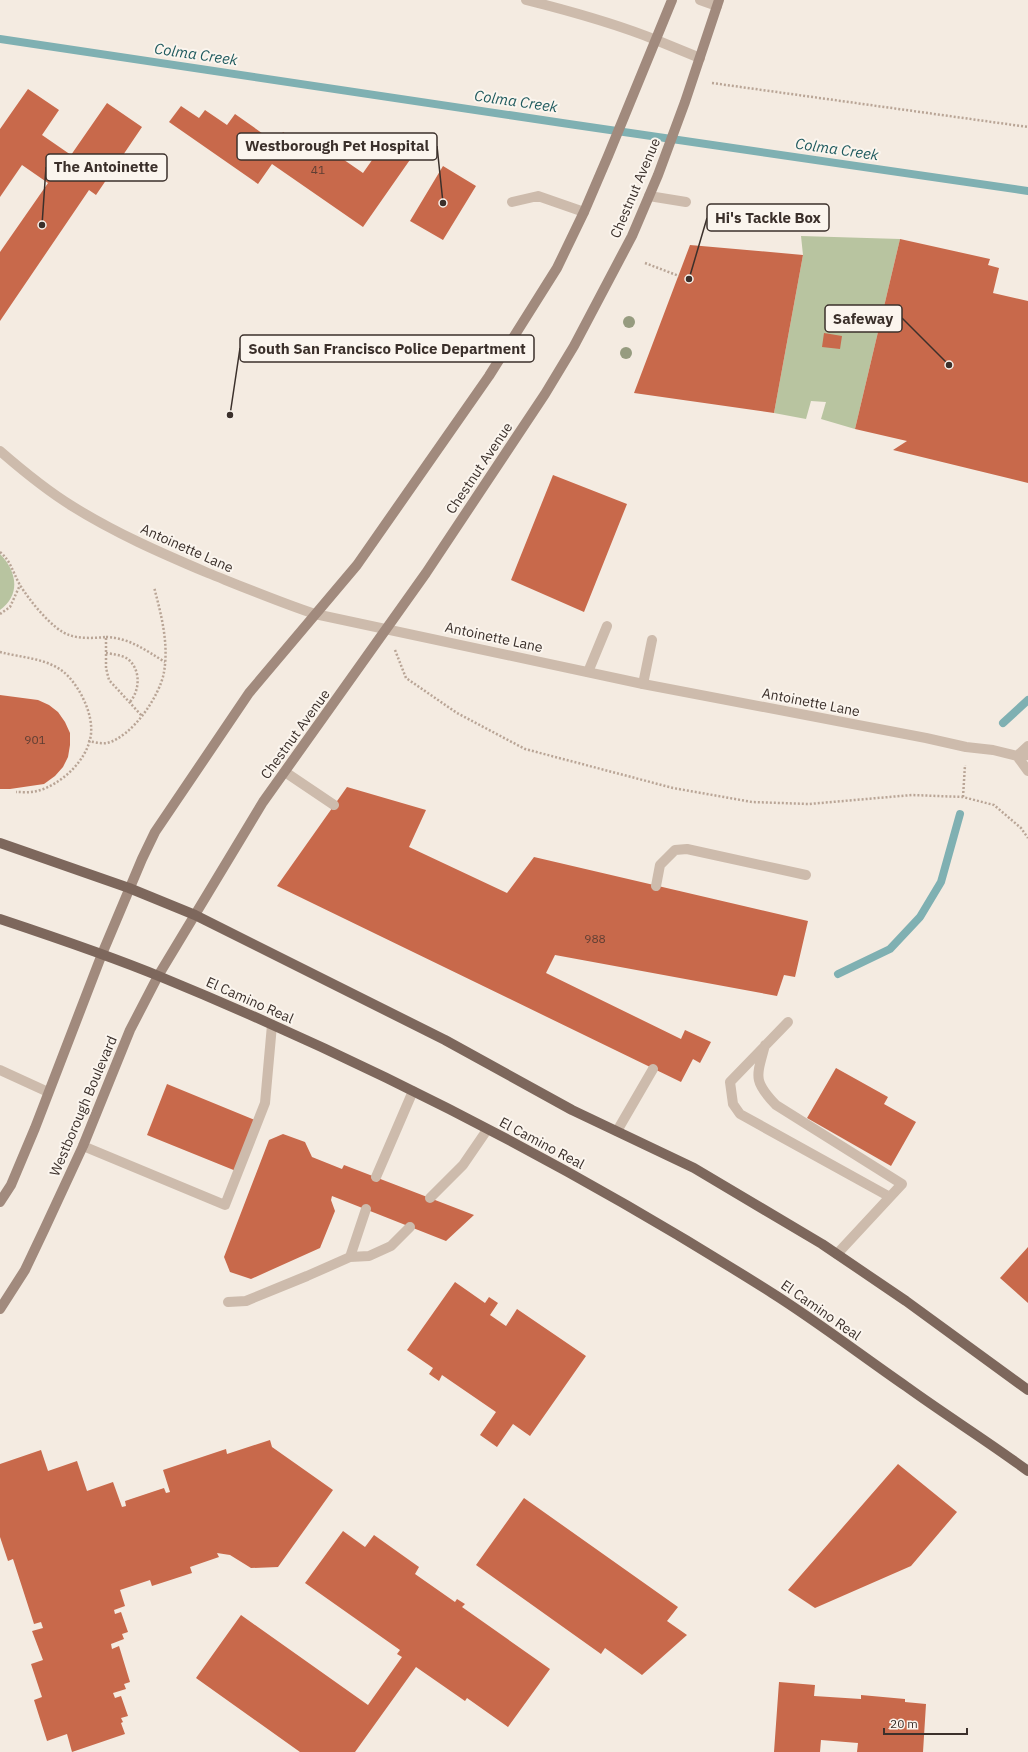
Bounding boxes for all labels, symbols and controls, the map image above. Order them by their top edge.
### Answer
water label: Colma Creek [153,39,239,69]
water label: Colma Creek [473,86,559,116]
callout: Westborough Pet Hospital [237,133,437,160]
water label: Colma Creek [794,134,880,164]
street label: Chestnut Avenue [606,135,664,241]
text: Westborough Pet Hospital [245,136,429,155]
callout: The Antoinette [46,154,167,181]
text: The Antoinette [54,157,158,176]
house number: 41 [311,162,325,177]
callout: Hi's Tackle Box [707,204,829,231]
text: Hi's Tackle Box [715,208,822,227]
callout: Safeway [825,305,902,332]
text: Safeway [833,309,893,328]
callout: South San Francisco Police Department [240,335,534,362]
text: South San Francisco Police Department [248,339,526,358]
street label: Chestnut Avenue [442,418,517,517]
street label: Antoinette Lane [138,520,236,577]
street label: Antoinette Lane [443,618,545,656]
street label: Antoinette Lane [760,684,862,720]
street label: Chestnut Avenue [256,685,334,783]
house number: 901 [24,732,46,747]
house number: 988 [584,931,606,946]
street label: El Camino Real [203,973,297,1027]
street label: Westborough Boulevard [45,1033,121,1179]
street label: El Camino Real [496,1113,588,1173]
street label: El Camino Real [777,1276,865,1344]
scale bar [884,1710,967,1736]
text: 20 m [890,1716,918,1731]

